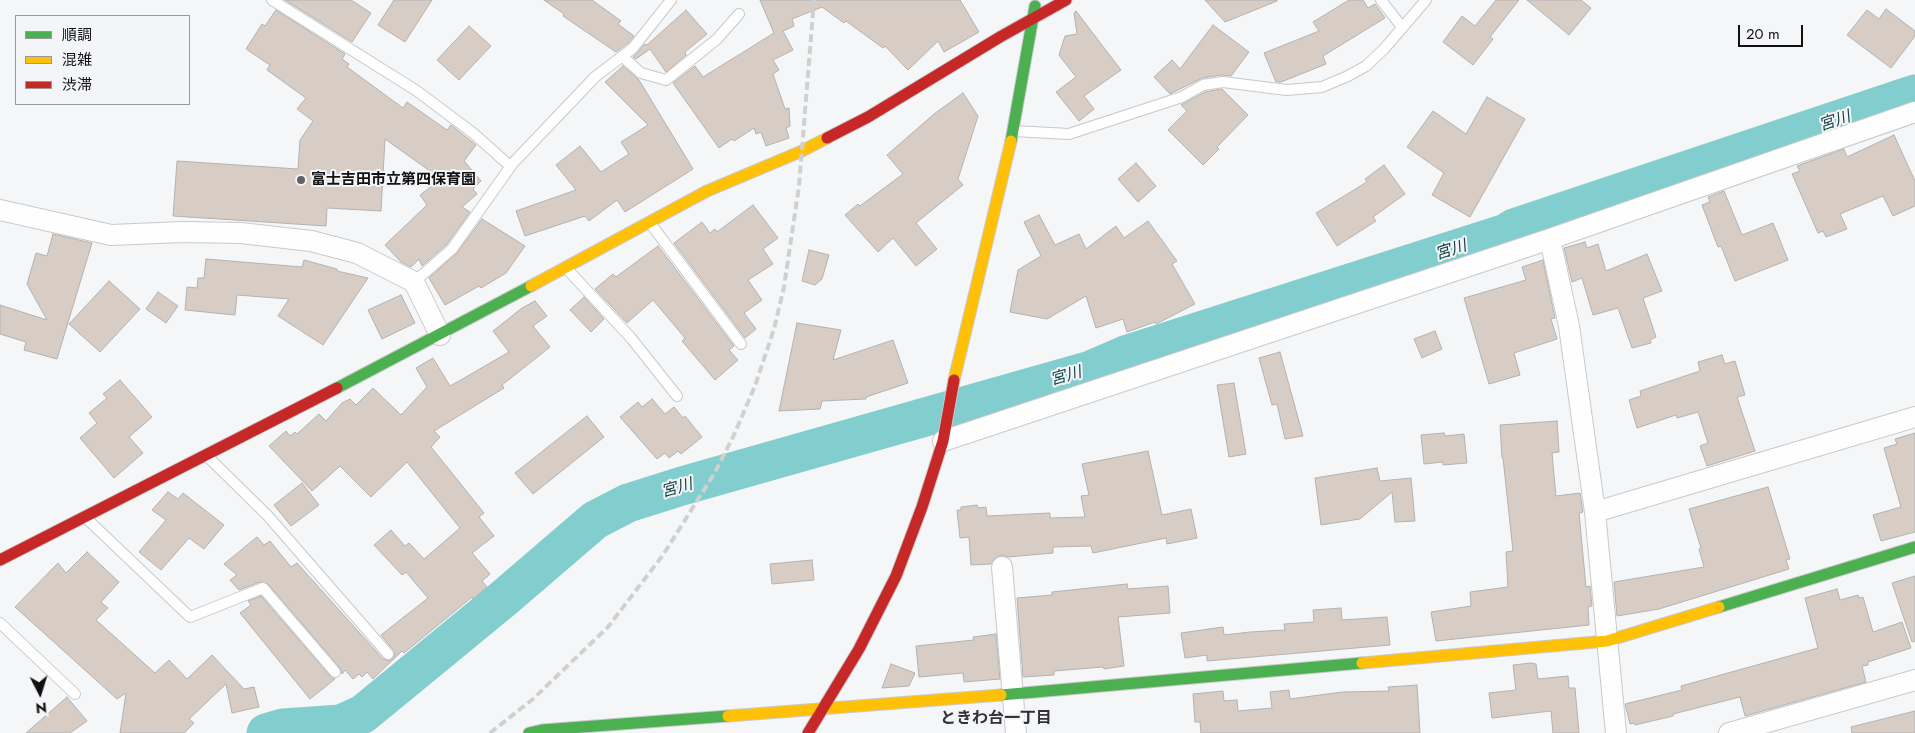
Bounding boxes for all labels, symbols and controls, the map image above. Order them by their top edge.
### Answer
legend [15,15,190,105]
scale bar [1740,15,1805,47]
text: 20 m [1746,23,1780,45]
text: 順調 [62,24,92,46]
text: 混雑 [62,49,92,71]
text: 渋滞 [62,74,92,96]
water label: 宮川 [1817,108,1853,136]
place label: 富士吉田市立第四保育園 [311,171,476,189]
marker: 富士吉田市立第四保育園 [295,174,307,186]
water label: 宮川 [1433,237,1469,265]
water label: 宮川 [1048,363,1084,391]
water label: 宮川 [659,475,695,503]
north arrow [15,668,65,718]
text: N [35,697,48,718]
district label: ときわ台一丁目 [940,709,1052,729]

